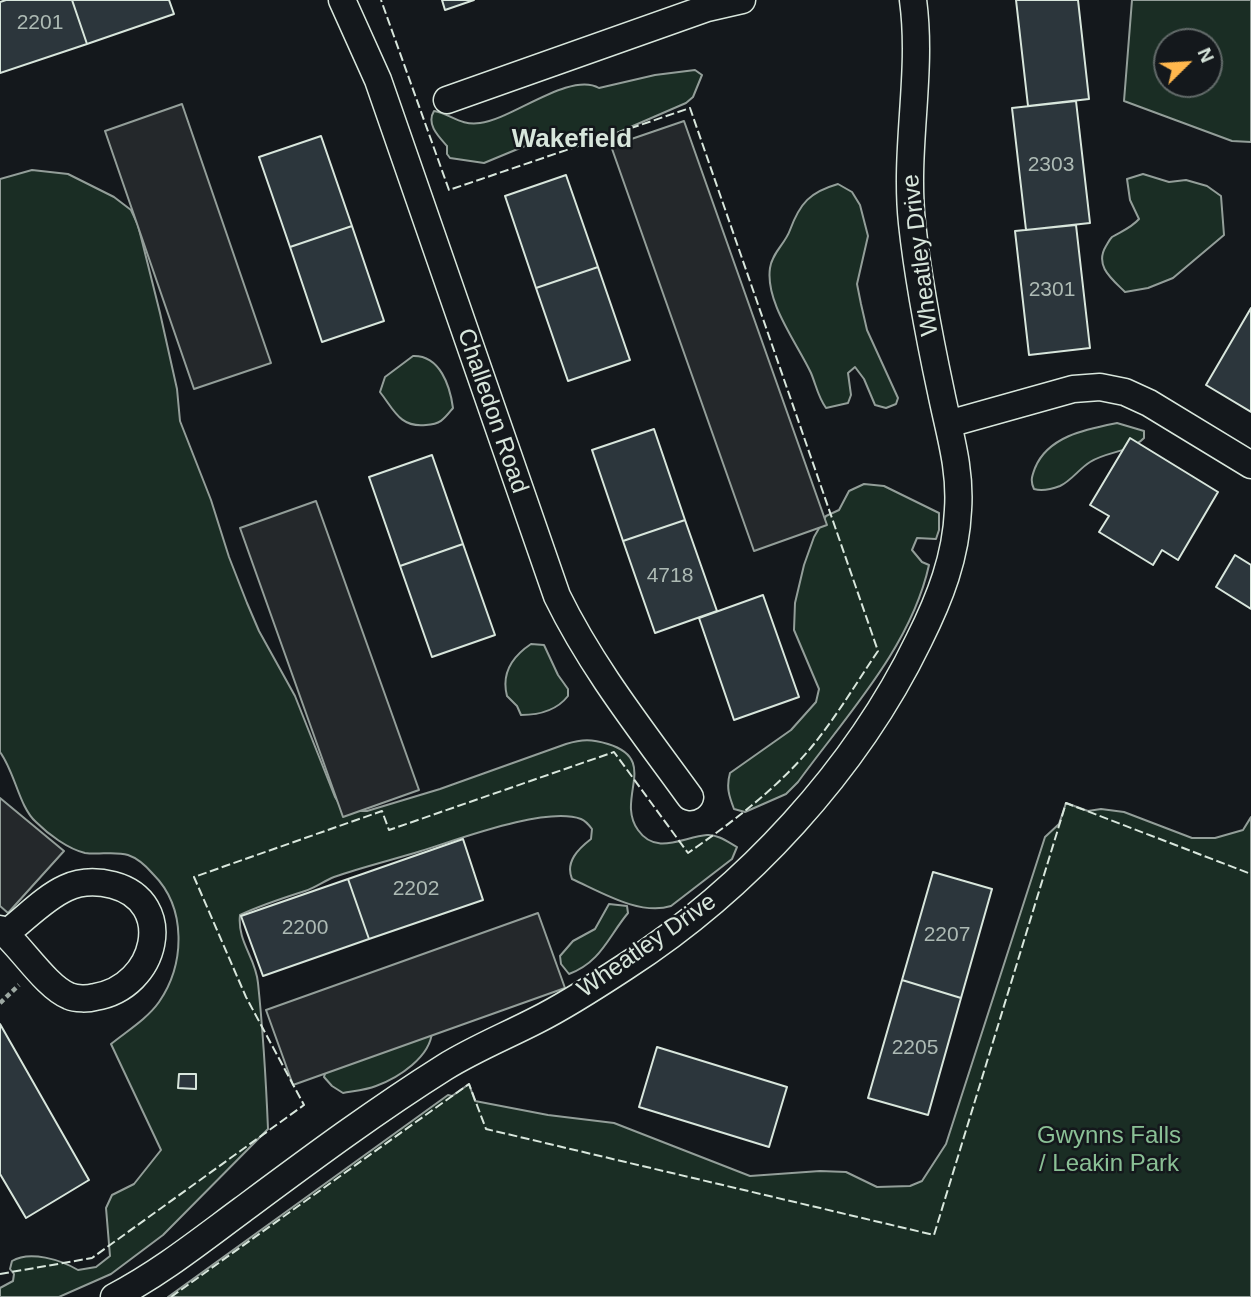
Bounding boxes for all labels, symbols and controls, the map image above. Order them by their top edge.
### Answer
house number: 2201 [17,10,63,36]
north arrow [1153,28,1223,98]
text: N [1193,45,1218,66]
district label: Wakefield [512,124,632,156]
house number: 2303 [1028,152,1074,178]
street label: Wheatley Drive [897,172,945,338]
house number: 2301 [1029,277,1075,303]
street label: Challedon Road [450,325,534,497]
house number: 4718 [647,563,693,589]
house number: 2202 [393,876,439,902]
street label: Wheatley Drive [572,888,722,1004]
house number: 2200 [282,915,328,941]
house number: 2207 [924,922,970,948]
house number: 2205 [892,1035,938,1061]
park label: Gwynns Falls / Leakin Park [1037,1122,1181,1178]

